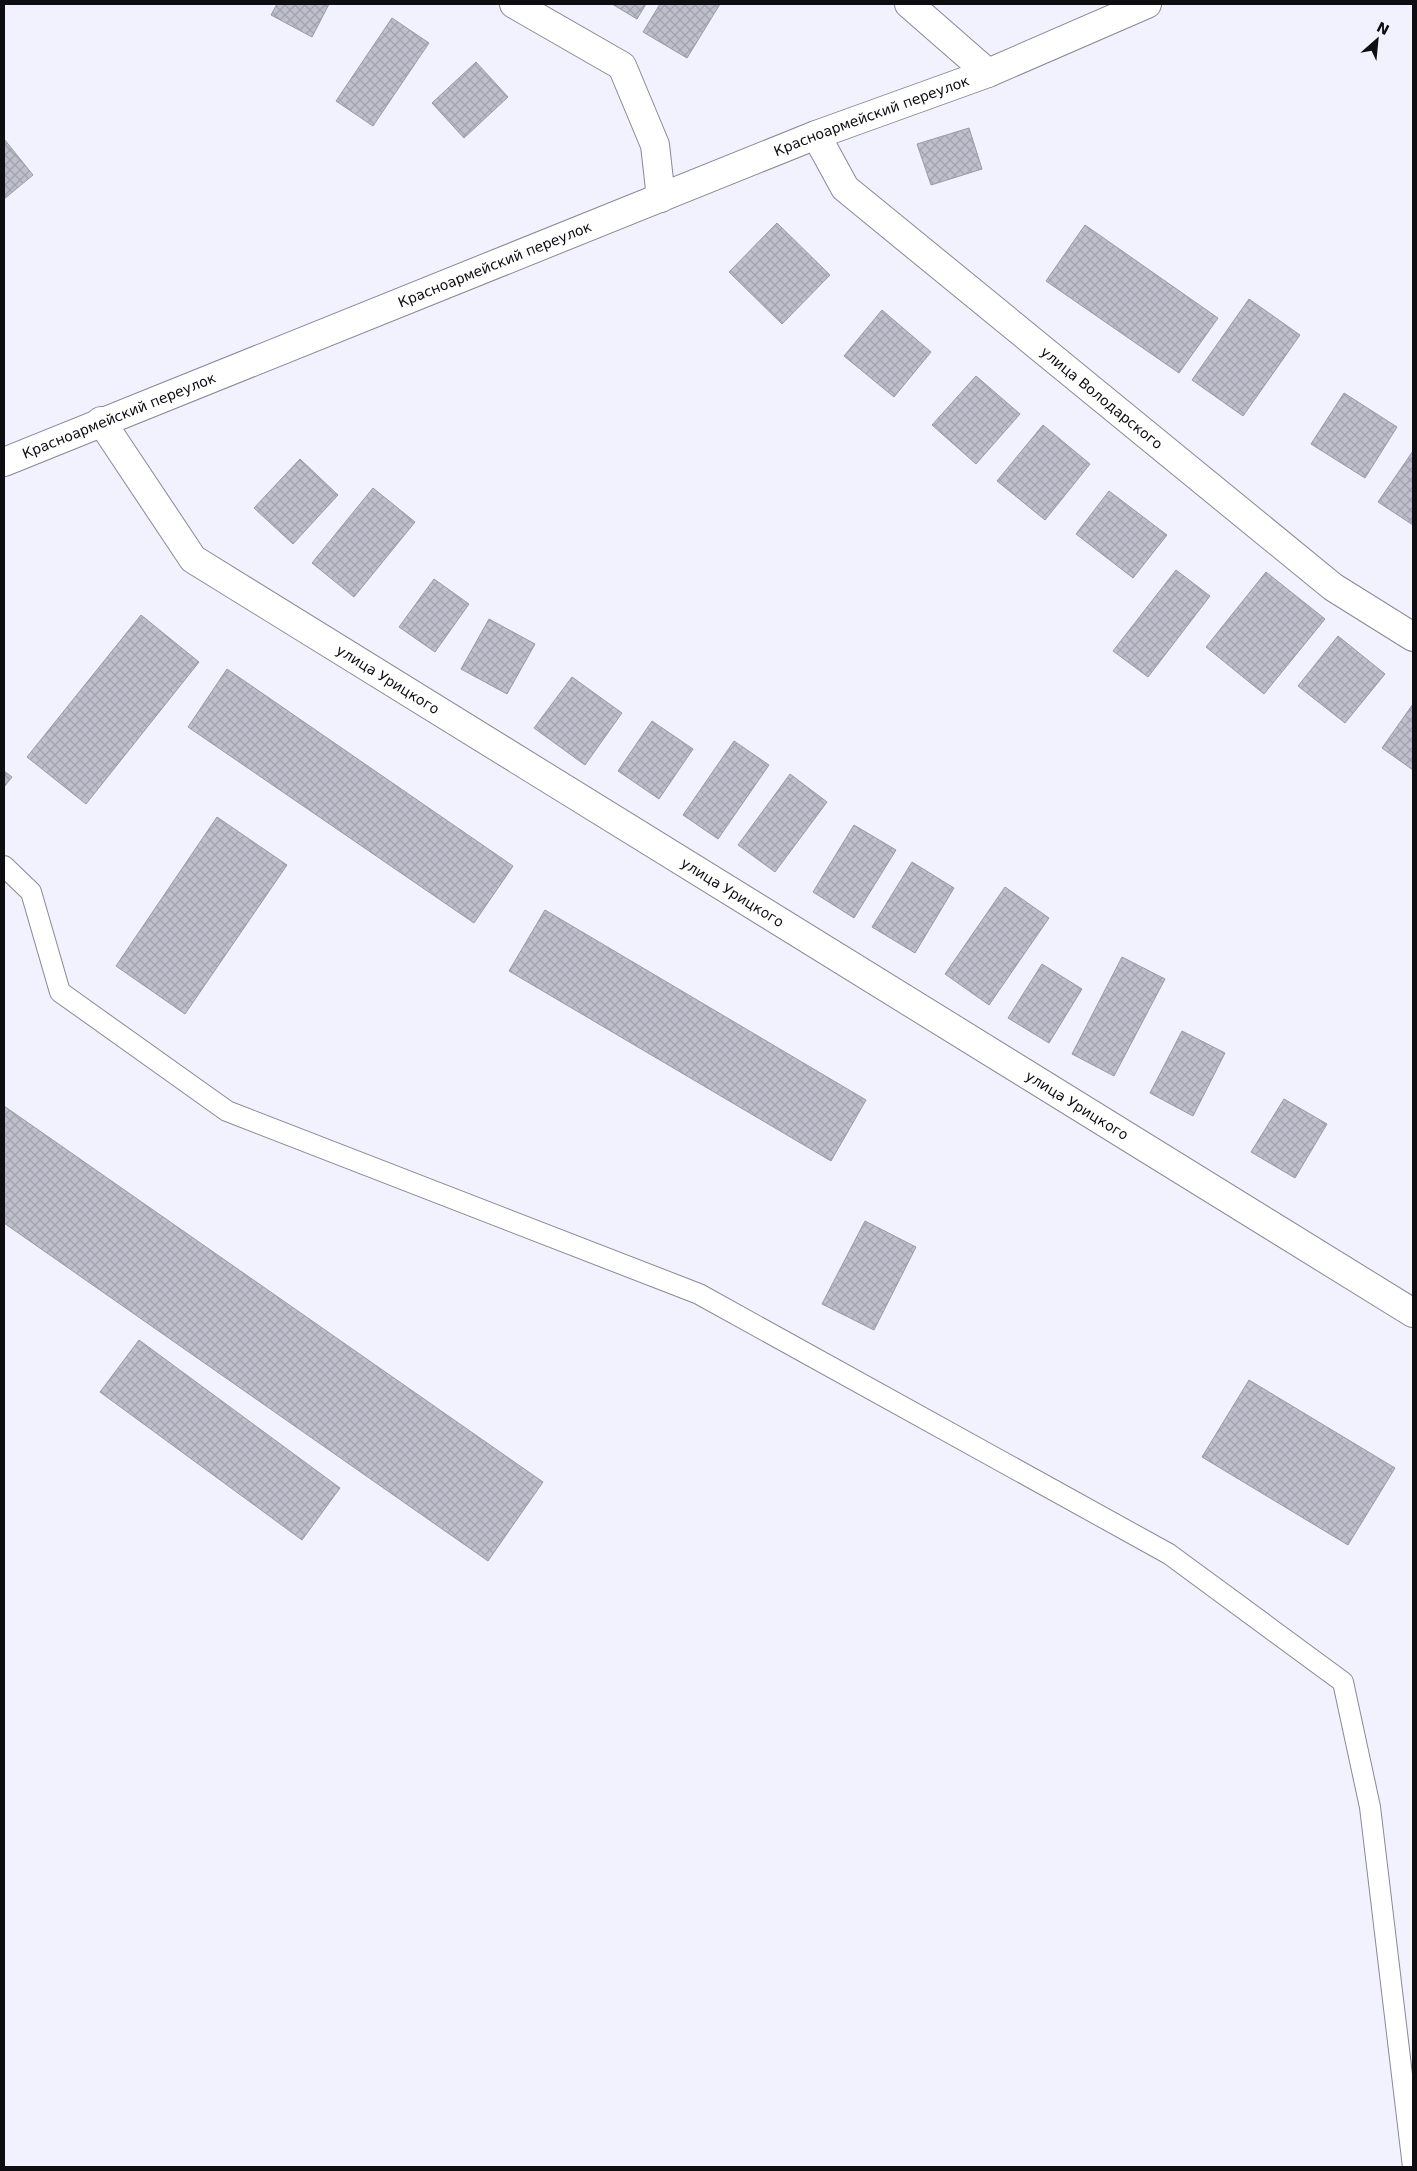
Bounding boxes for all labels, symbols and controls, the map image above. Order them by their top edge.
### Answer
north arrow [1352,15,1402,65]
text: N [1374,19,1392,38]
street label: Красноармейский переулок [771,72,971,159]
street label: Красноармейский переулок [396,218,594,310]
street label: улица Володарского [1038,343,1166,452]
street label: Красноармейский переулок [20,370,218,462]
street label: улица Урицкого [334,642,442,717]
street label: улица Урицкого [678,855,787,930]
street label: улица Урицкого [1023,1067,1131,1143]

